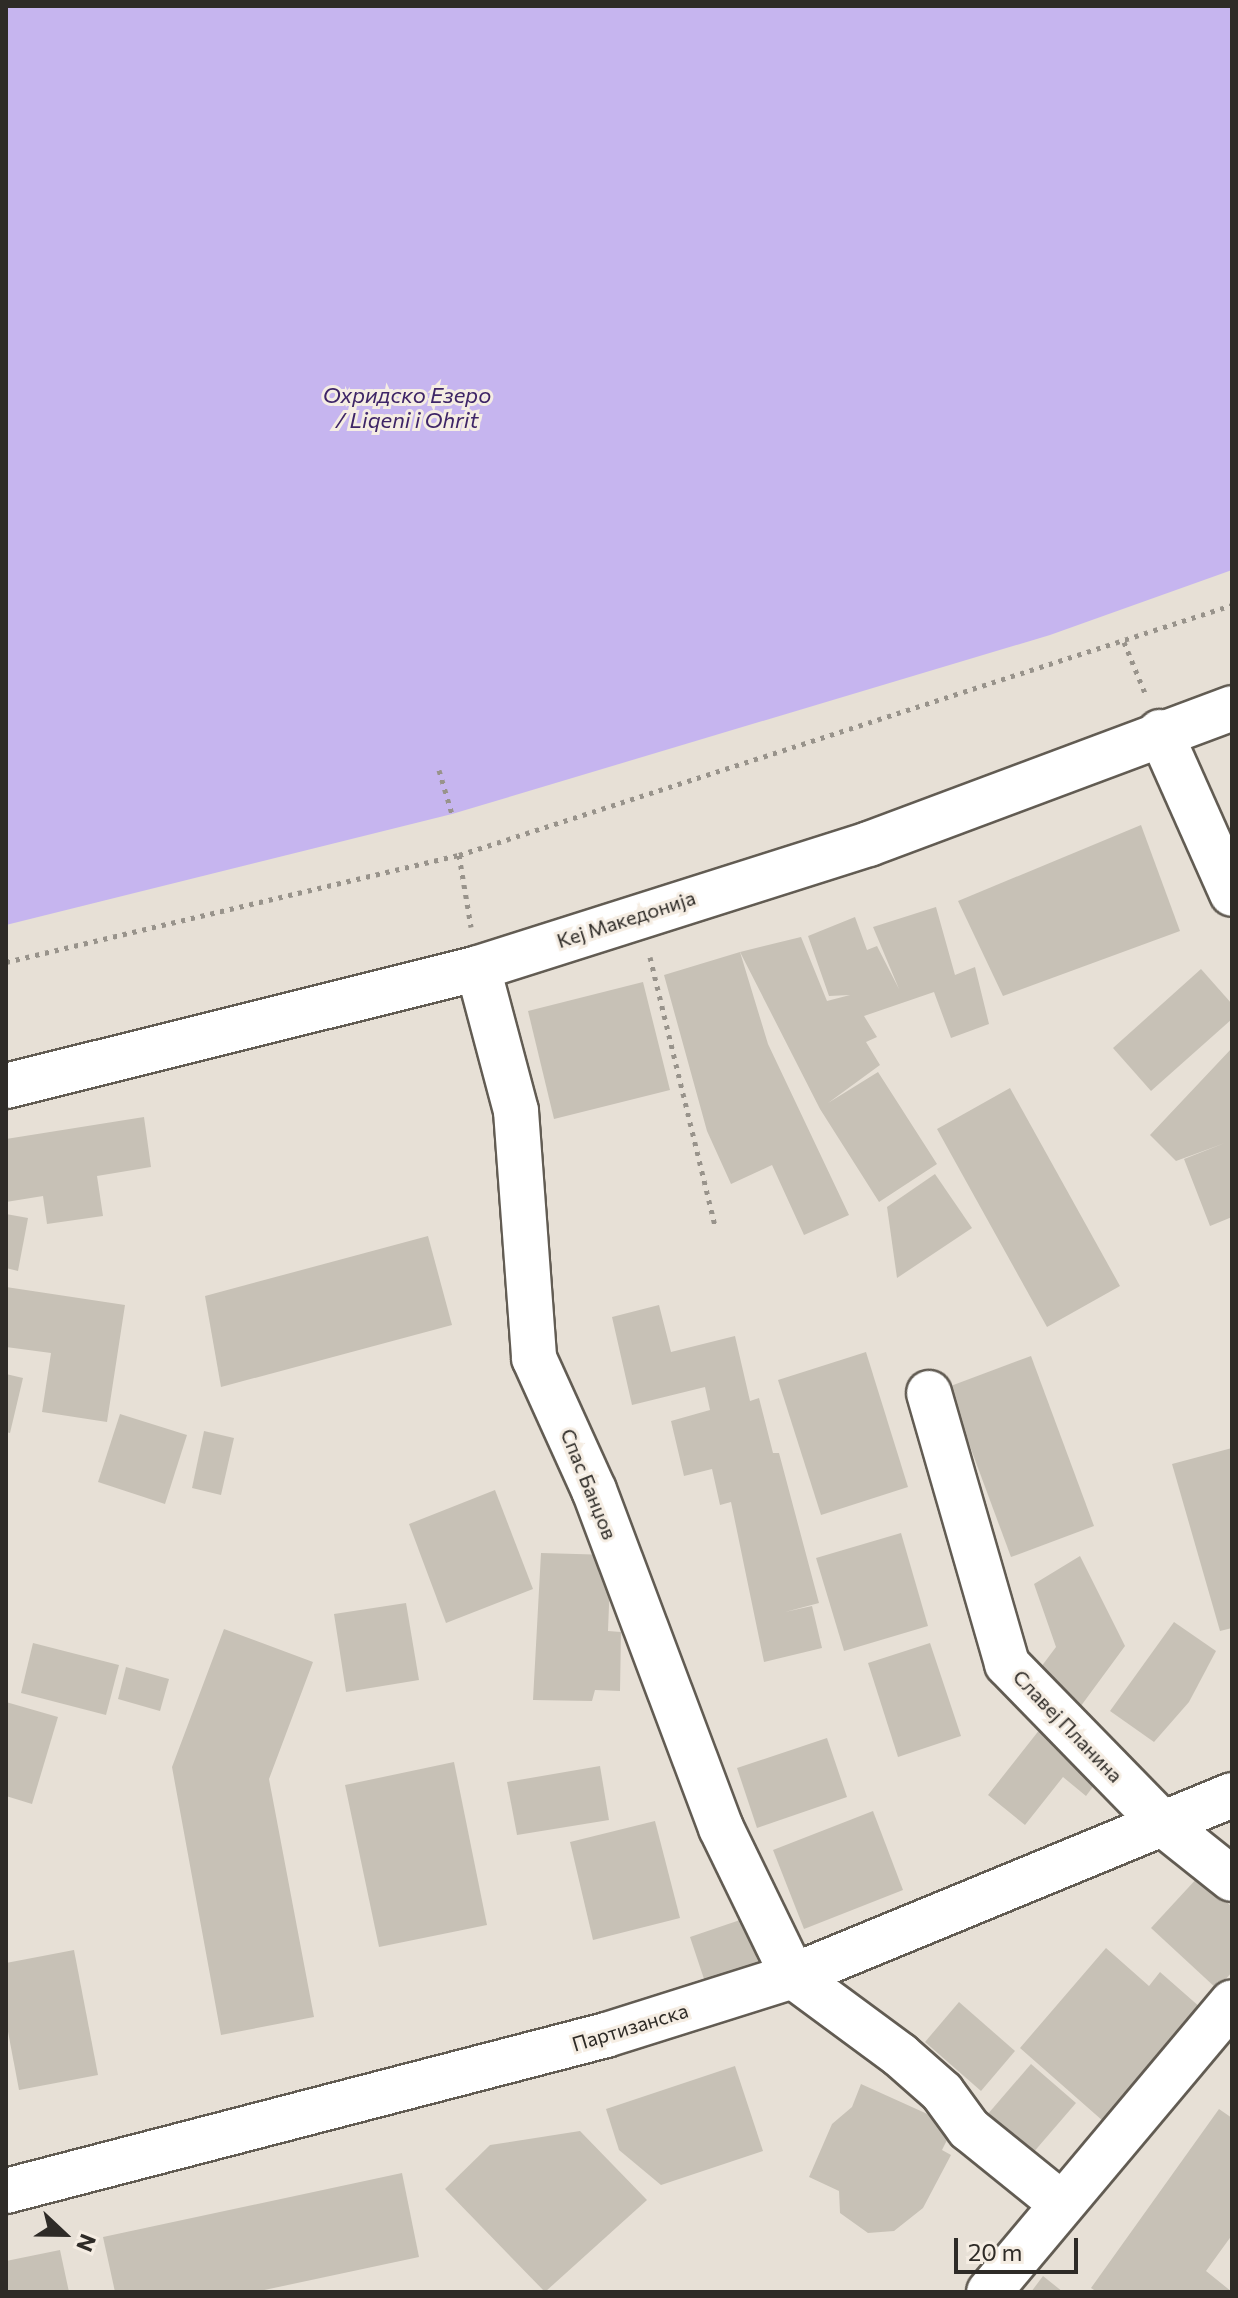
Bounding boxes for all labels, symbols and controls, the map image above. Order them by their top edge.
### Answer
water label: Охридско Езеро / Liqeni i Ohrit [323,381,491,432]
street label: Кеј Македонија [554,885,698,953]
street label: Спас Банџов [556,1425,622,1543]
street label: Славеј Планина [1008,1665,1128,1787]
street label: Партизанска [569,1998,691,2056]
north arrow [24,2194,104,2274]
scale bar [958,2222,1082,2272]
text: N [71,2230,102,2256]
text: 20 m [968,2237,1022,2266]

